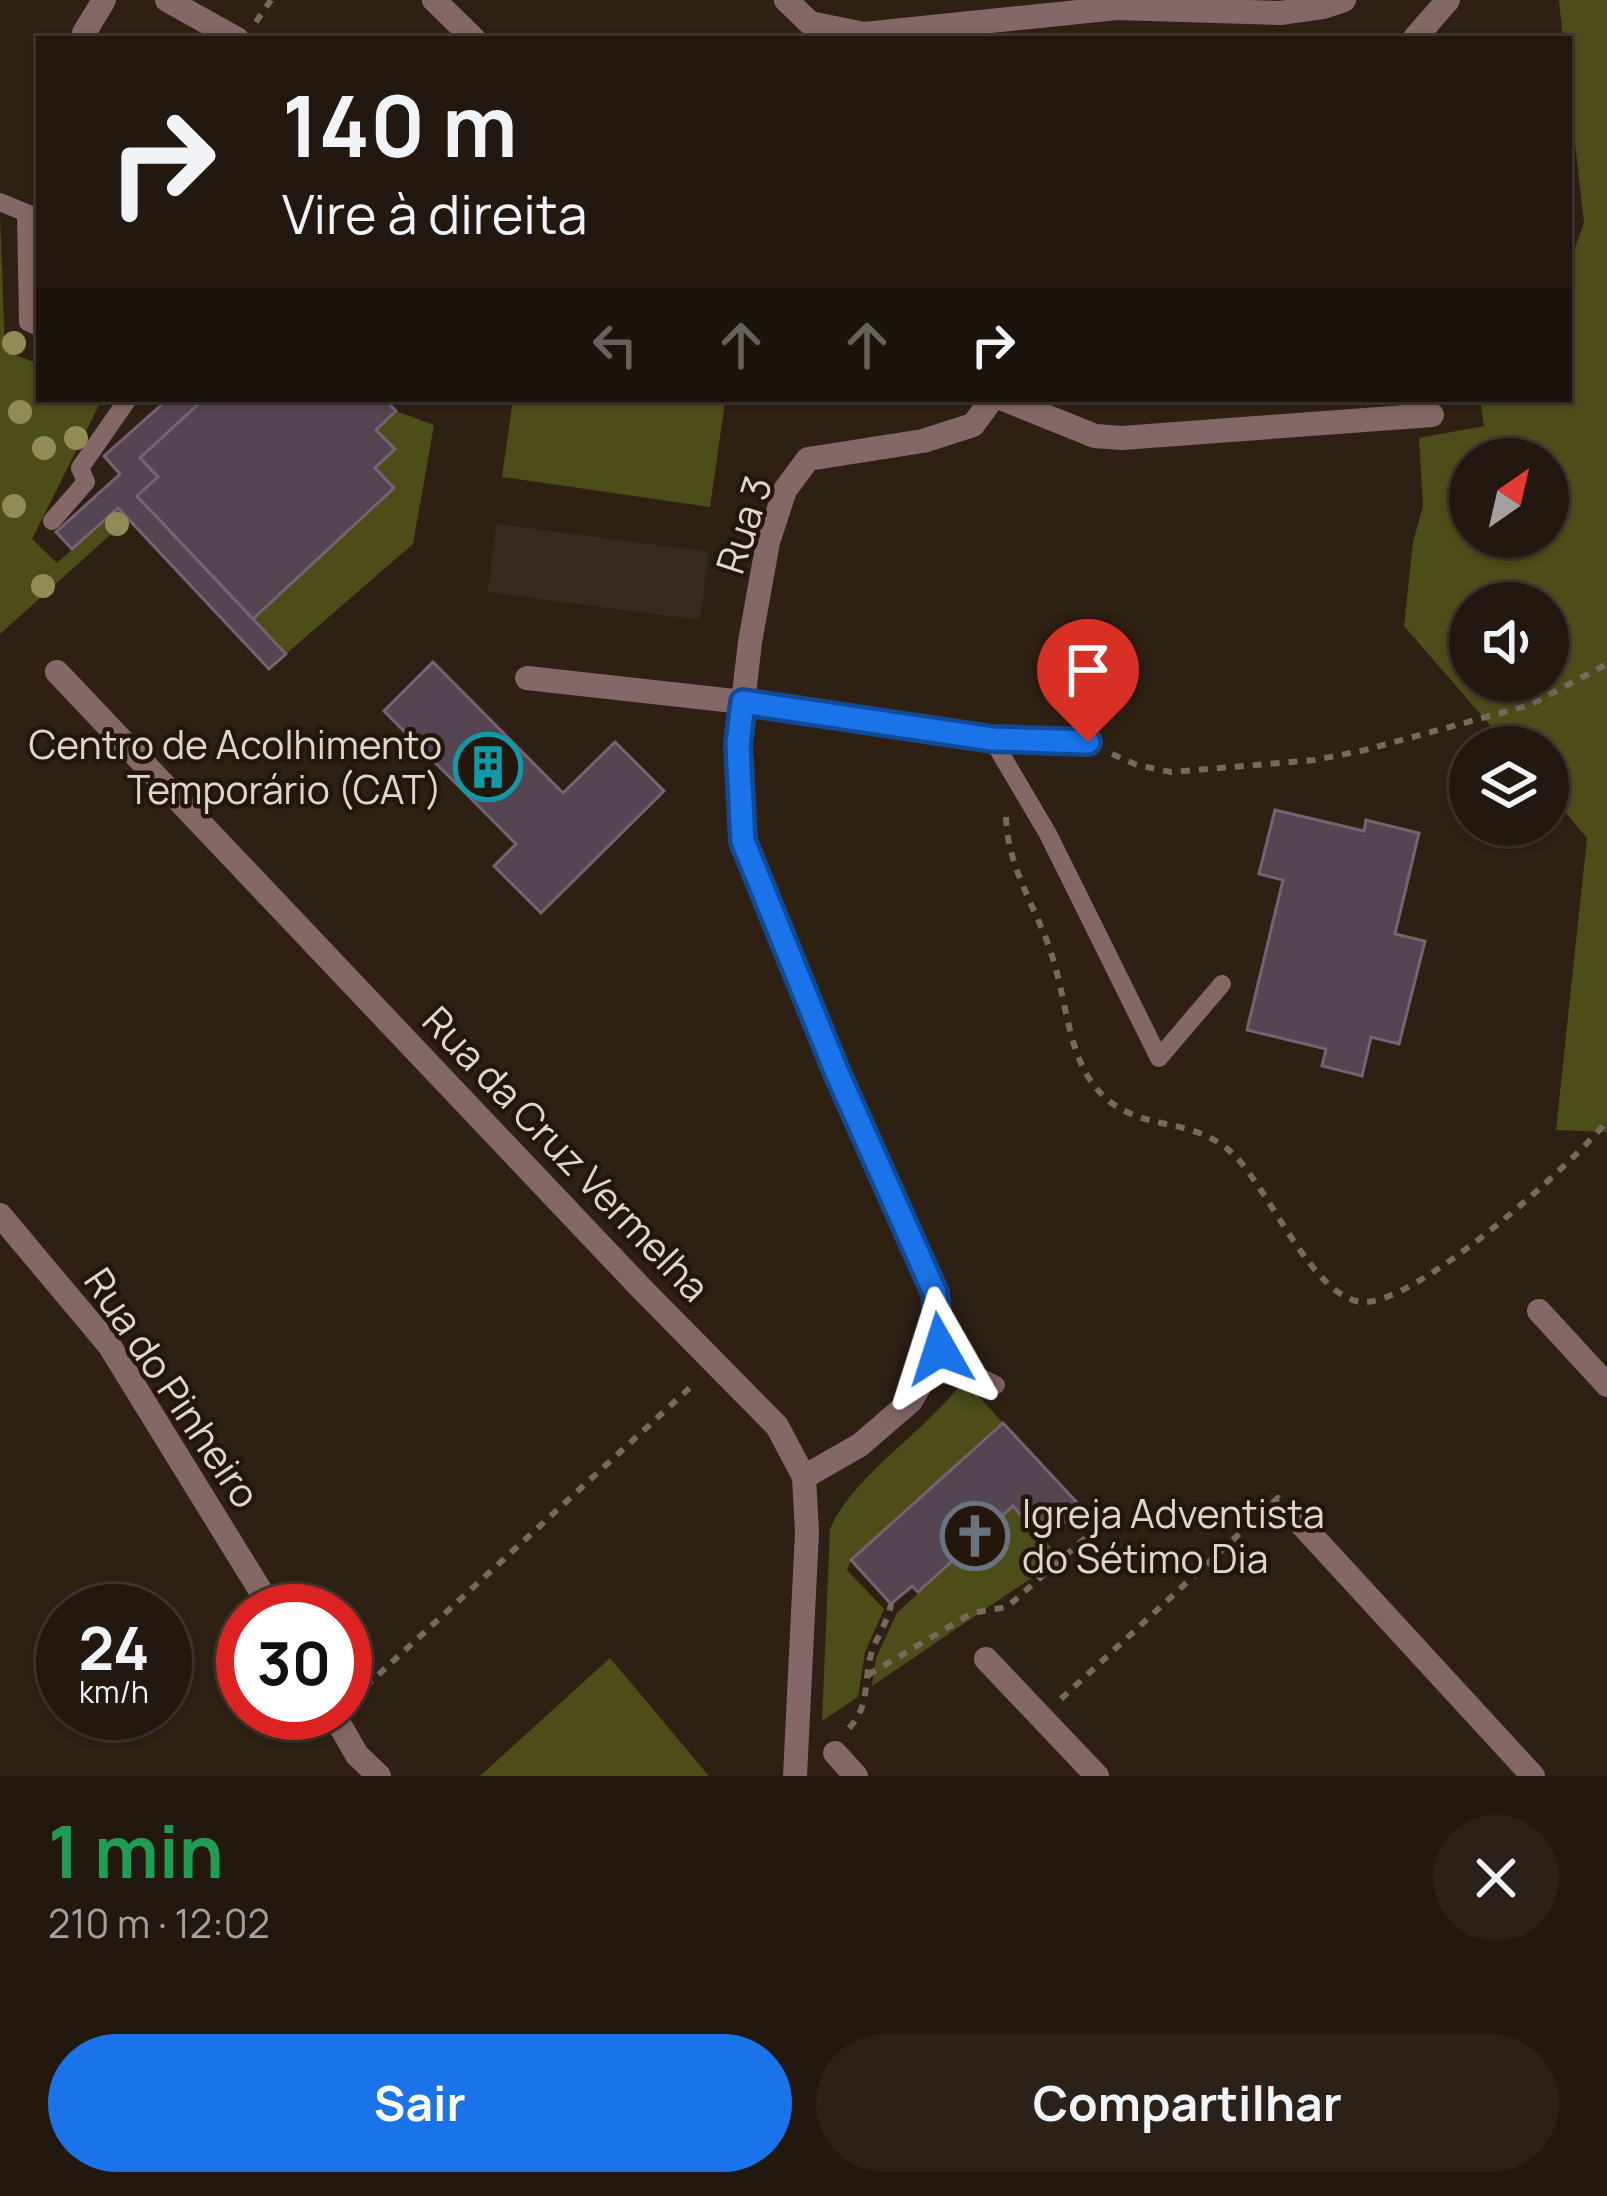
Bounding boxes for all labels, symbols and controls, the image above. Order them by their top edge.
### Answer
text: 140 m [282,67,518,182]
icon: right [84,84,240,240]
text: Vire à direita [282,176,588,250]
icon: left [582,312,648,378]
icon: ahead [708,312,774,378]
icon: ahead [834,312,900,378]
icon: right [960,312,1026,378]
north arrow [1449,438,1569,558]
map controls [1449,438,1569,846]
street label: Rua 3 [702,469,784,580]
button: sound [1449,582,1569,702]
pin [1037,619,1139,742]
icon: arrive [1055,637,1121,703]
place label: Centro de Acolhimento Temporário (CAT) [28,717,442,816]
button: layers [1449,726,1569,846]
building icon: Centro de Acolhimento Temporário (CAT) [453,732,523,802]
street label: Rua da Cruz Vermelha [411,994,722,1313]
street label: Rua do Pinheiro [72,1257,273,1518]
position arrow [877,1286,1003,1412]
place label: Igreja Adventista do Sétimo Dia [1022,1486,1325,1585]
church icon: Igreja Adventista do Sétimo Dia [940,1501,1010,1571]
speed limit sign: 30 [216,1584,372,1740]
text: 24 [78,1606,150,1688]
text: km/h [79,1671,149,1712]
text: 1 min [48,1801,224,1900]
button: close [1433,1815,1559,1941]
text: 210 m · 12:02 [48,1896,270,1950]
button: Sair [48,2034,792,2172]
button: Compartilhar [816,2034,1559,2172]

